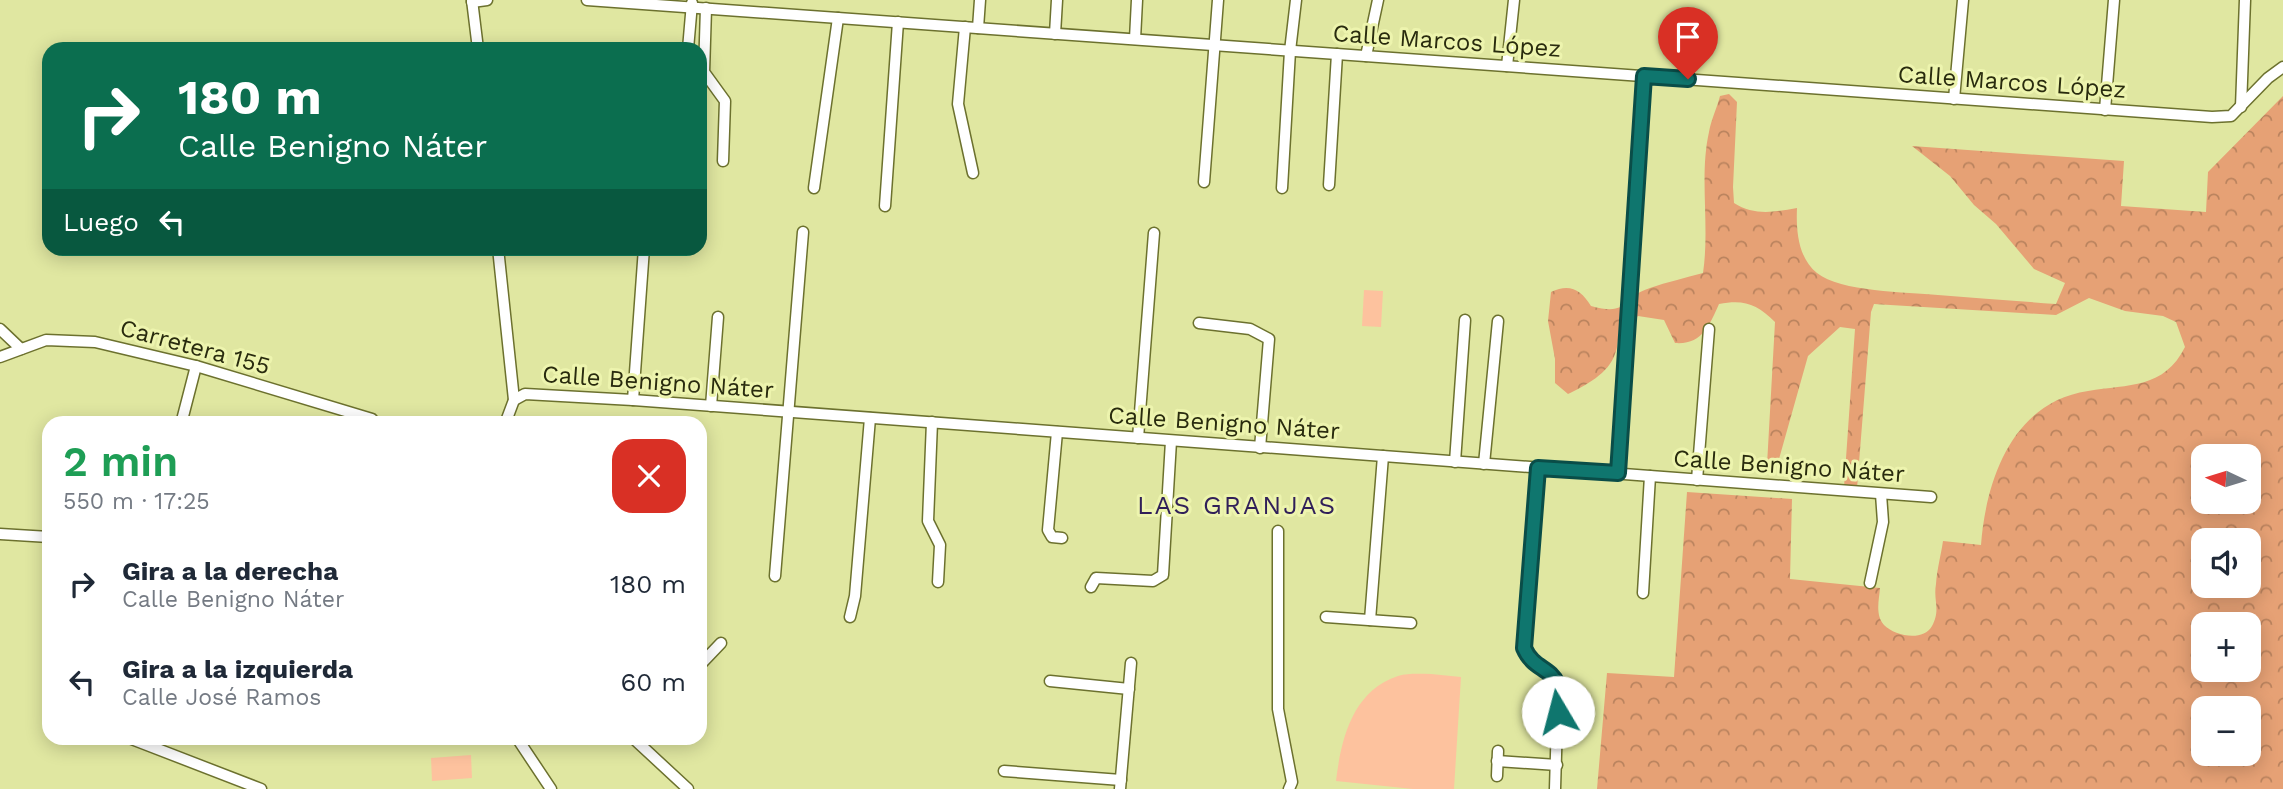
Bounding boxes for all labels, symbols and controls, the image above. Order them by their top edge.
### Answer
pin [1658,7,1718,79]
icon: arrive [1669,18,1707,56]
street label: Calle Marcos López [1332,19,1562,63]
street label: Calle Marcos López [1897,60,2127,104]
text: 180 m [178,68,322,126]
icon: right [63,70,154,161]
text: Calle Benigno Náter [178,127,487,165]
icon: left [153,203,191,241]
text: Luego [63,207,139,237]
street label: Carretera 155 [117,314,273,380]
street label: Calle Benigno Náter [541,360,775,404]
street label: Calle Benigno Náter [1107,401,1341,445]
text: 2 min [63,437,178,486]
button: close [612,439,686,513]
street label: Calle Benigno Náter [1672,444,1906,488]
north arrow [2191,444,2261,514]
map controls [2191,444,2261,766]
text: 550 m · 17:25 [63,488,210,515]
district label: LAS GRANJAS [1137,490,1337,520]
button: sound [2191,528,2261,598]
text: Gira a la derecha [122,556,338,586]
icon: right [63,565,101,603]
text: 180 m [610,569,686,599]
text: Calle Benigno Náter [122,586,344,613]
button: + [2191,612,2261,682]
text: Gira a la izquierda [122,654,353,684]
icon: left [63,663,101,701]
text: 60 m [620,667,686,697]
position arrow [1521,675,1595,749]
text: Calle José Ramos [122,684,321,711]
button: − [2191,696,2261,766]

